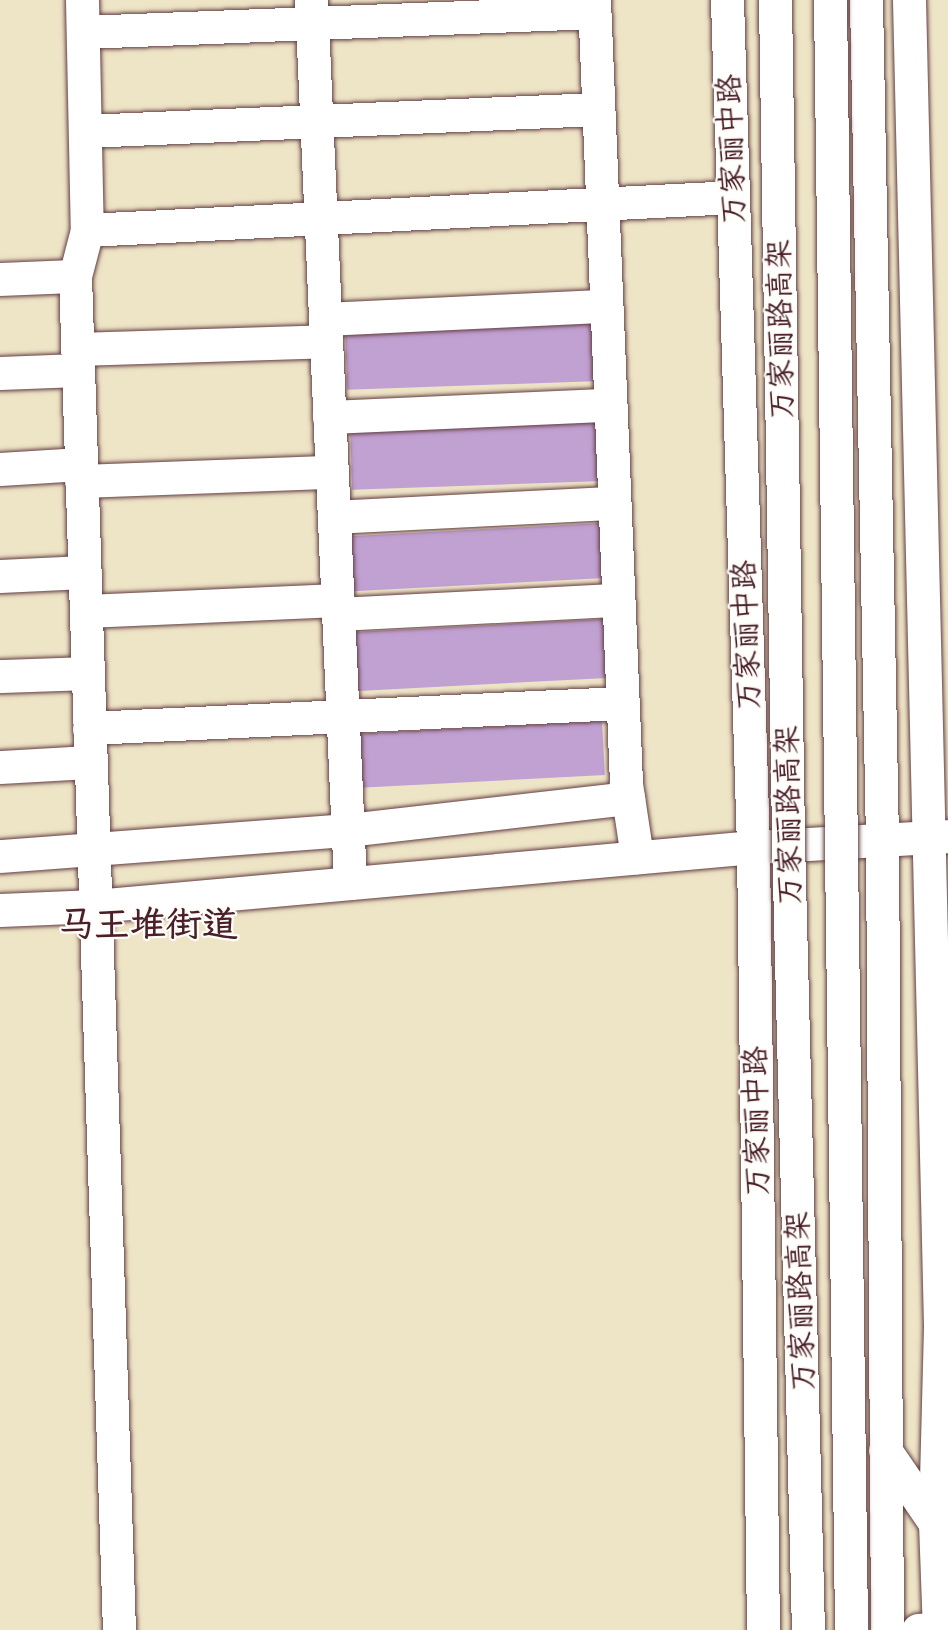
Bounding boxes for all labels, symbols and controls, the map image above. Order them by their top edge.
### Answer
street label: 万家丽中路 [710,73,752,225]
street label: 万家丽路高架 [760,239,800,419]
street label: 万家丽中路 [725,559,767,711]
street label: 万家丽路高架 [768,725,808,905]
district label: 马王堆街道 [58,903,238,947]
street label: 万家丽中路 [737,1046,775,1196]
street label: 万家丽路高架 [779,1210,821,1392]

